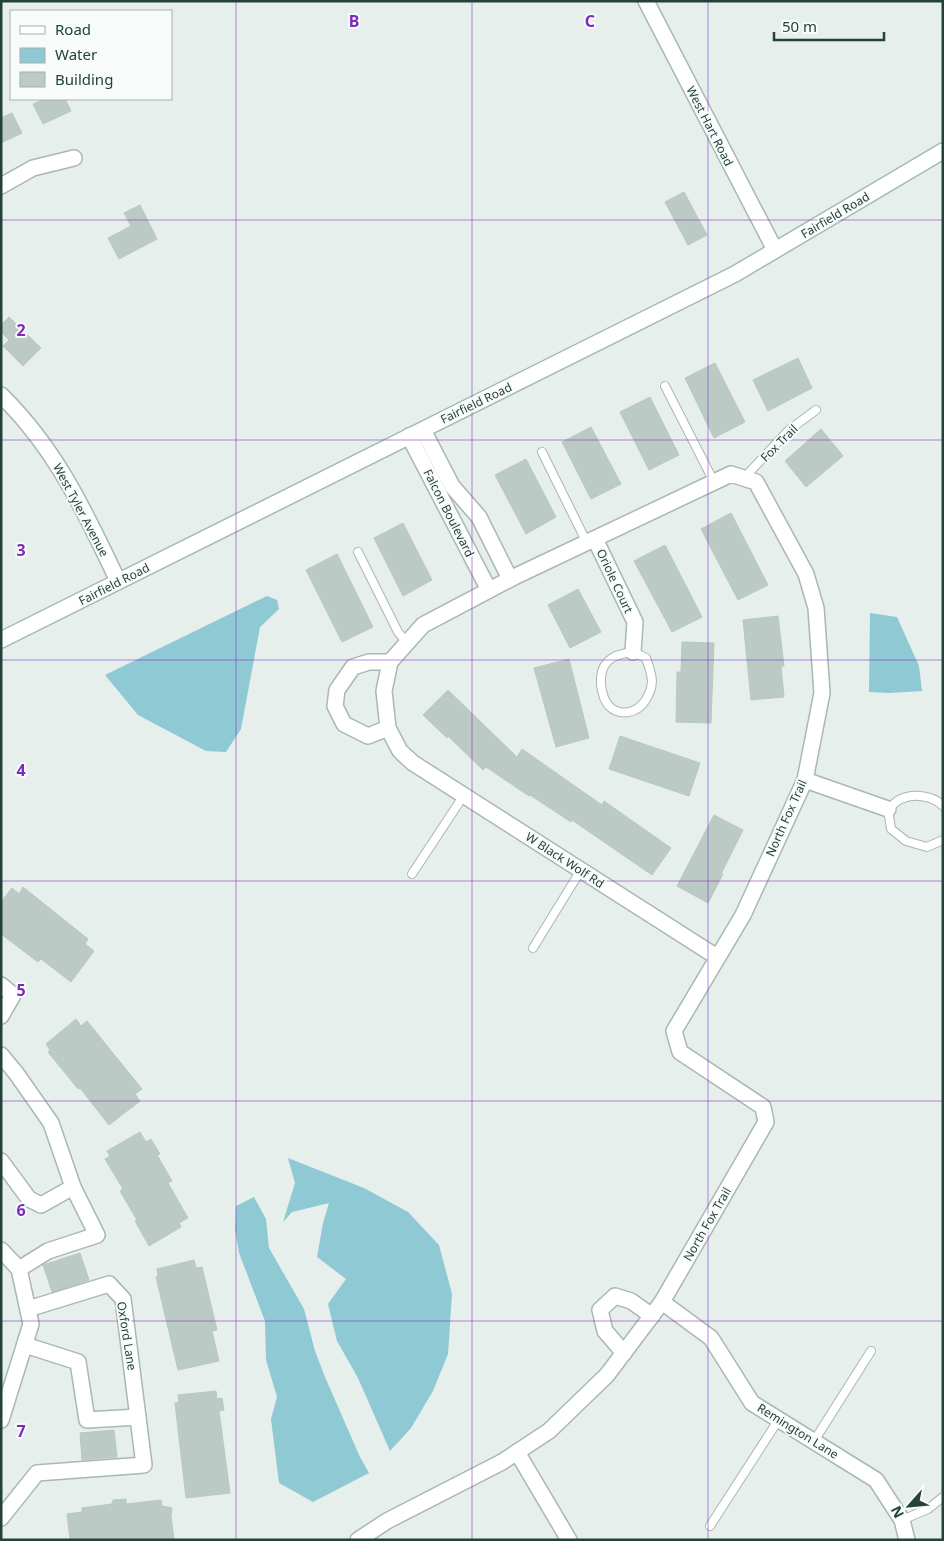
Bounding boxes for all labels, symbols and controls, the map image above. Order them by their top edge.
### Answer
legend [10,10,172,100]
text: B [349,10,359,32]
text: C [585,10,595,32]
scale bar [774,10,884,42]
text: 50 m [782,16,817,36]
text: Road [55,19,91,39]
text: Water [55,44,97,64]
text: Building [55,69,113,89]
street label: West Hart Road [683,83,737,169]
street label: Fairfield Road [797,188,873,242]
text: 2 [16,319,26,341]
street label: Fairfield Road [437,378,515,428]
street label: Fox Trail [757,421,801,465]
street label: West Tyler Avenue [49,460,113,560]
street label: Falcon Boulevard [419,466,479,560]
text: 3 [16,539,26,561]
street label: Oriole Court [593,546,638,617]
street label: Fairfield Road [76,559,152,609]
text: 4 [16,759,26,781]
street label: North Fox Trail [761,777,811,859]
street label: W Black Wolf Rd [522,828,608,892]
text: 5 [16,979,26,1001]
street label: North Fox Trail [679,1184,735,1264]
text: 6 [16,1199,26,1221]
street label: Oxford Lane [113,1300,141,1372]
street label: Remington Lane [754,1399,842,1463]
text: 7 [16,1420,26,1442]
north arrow [884,1481,934,1531]
text: N [886,1503,908,1522]

